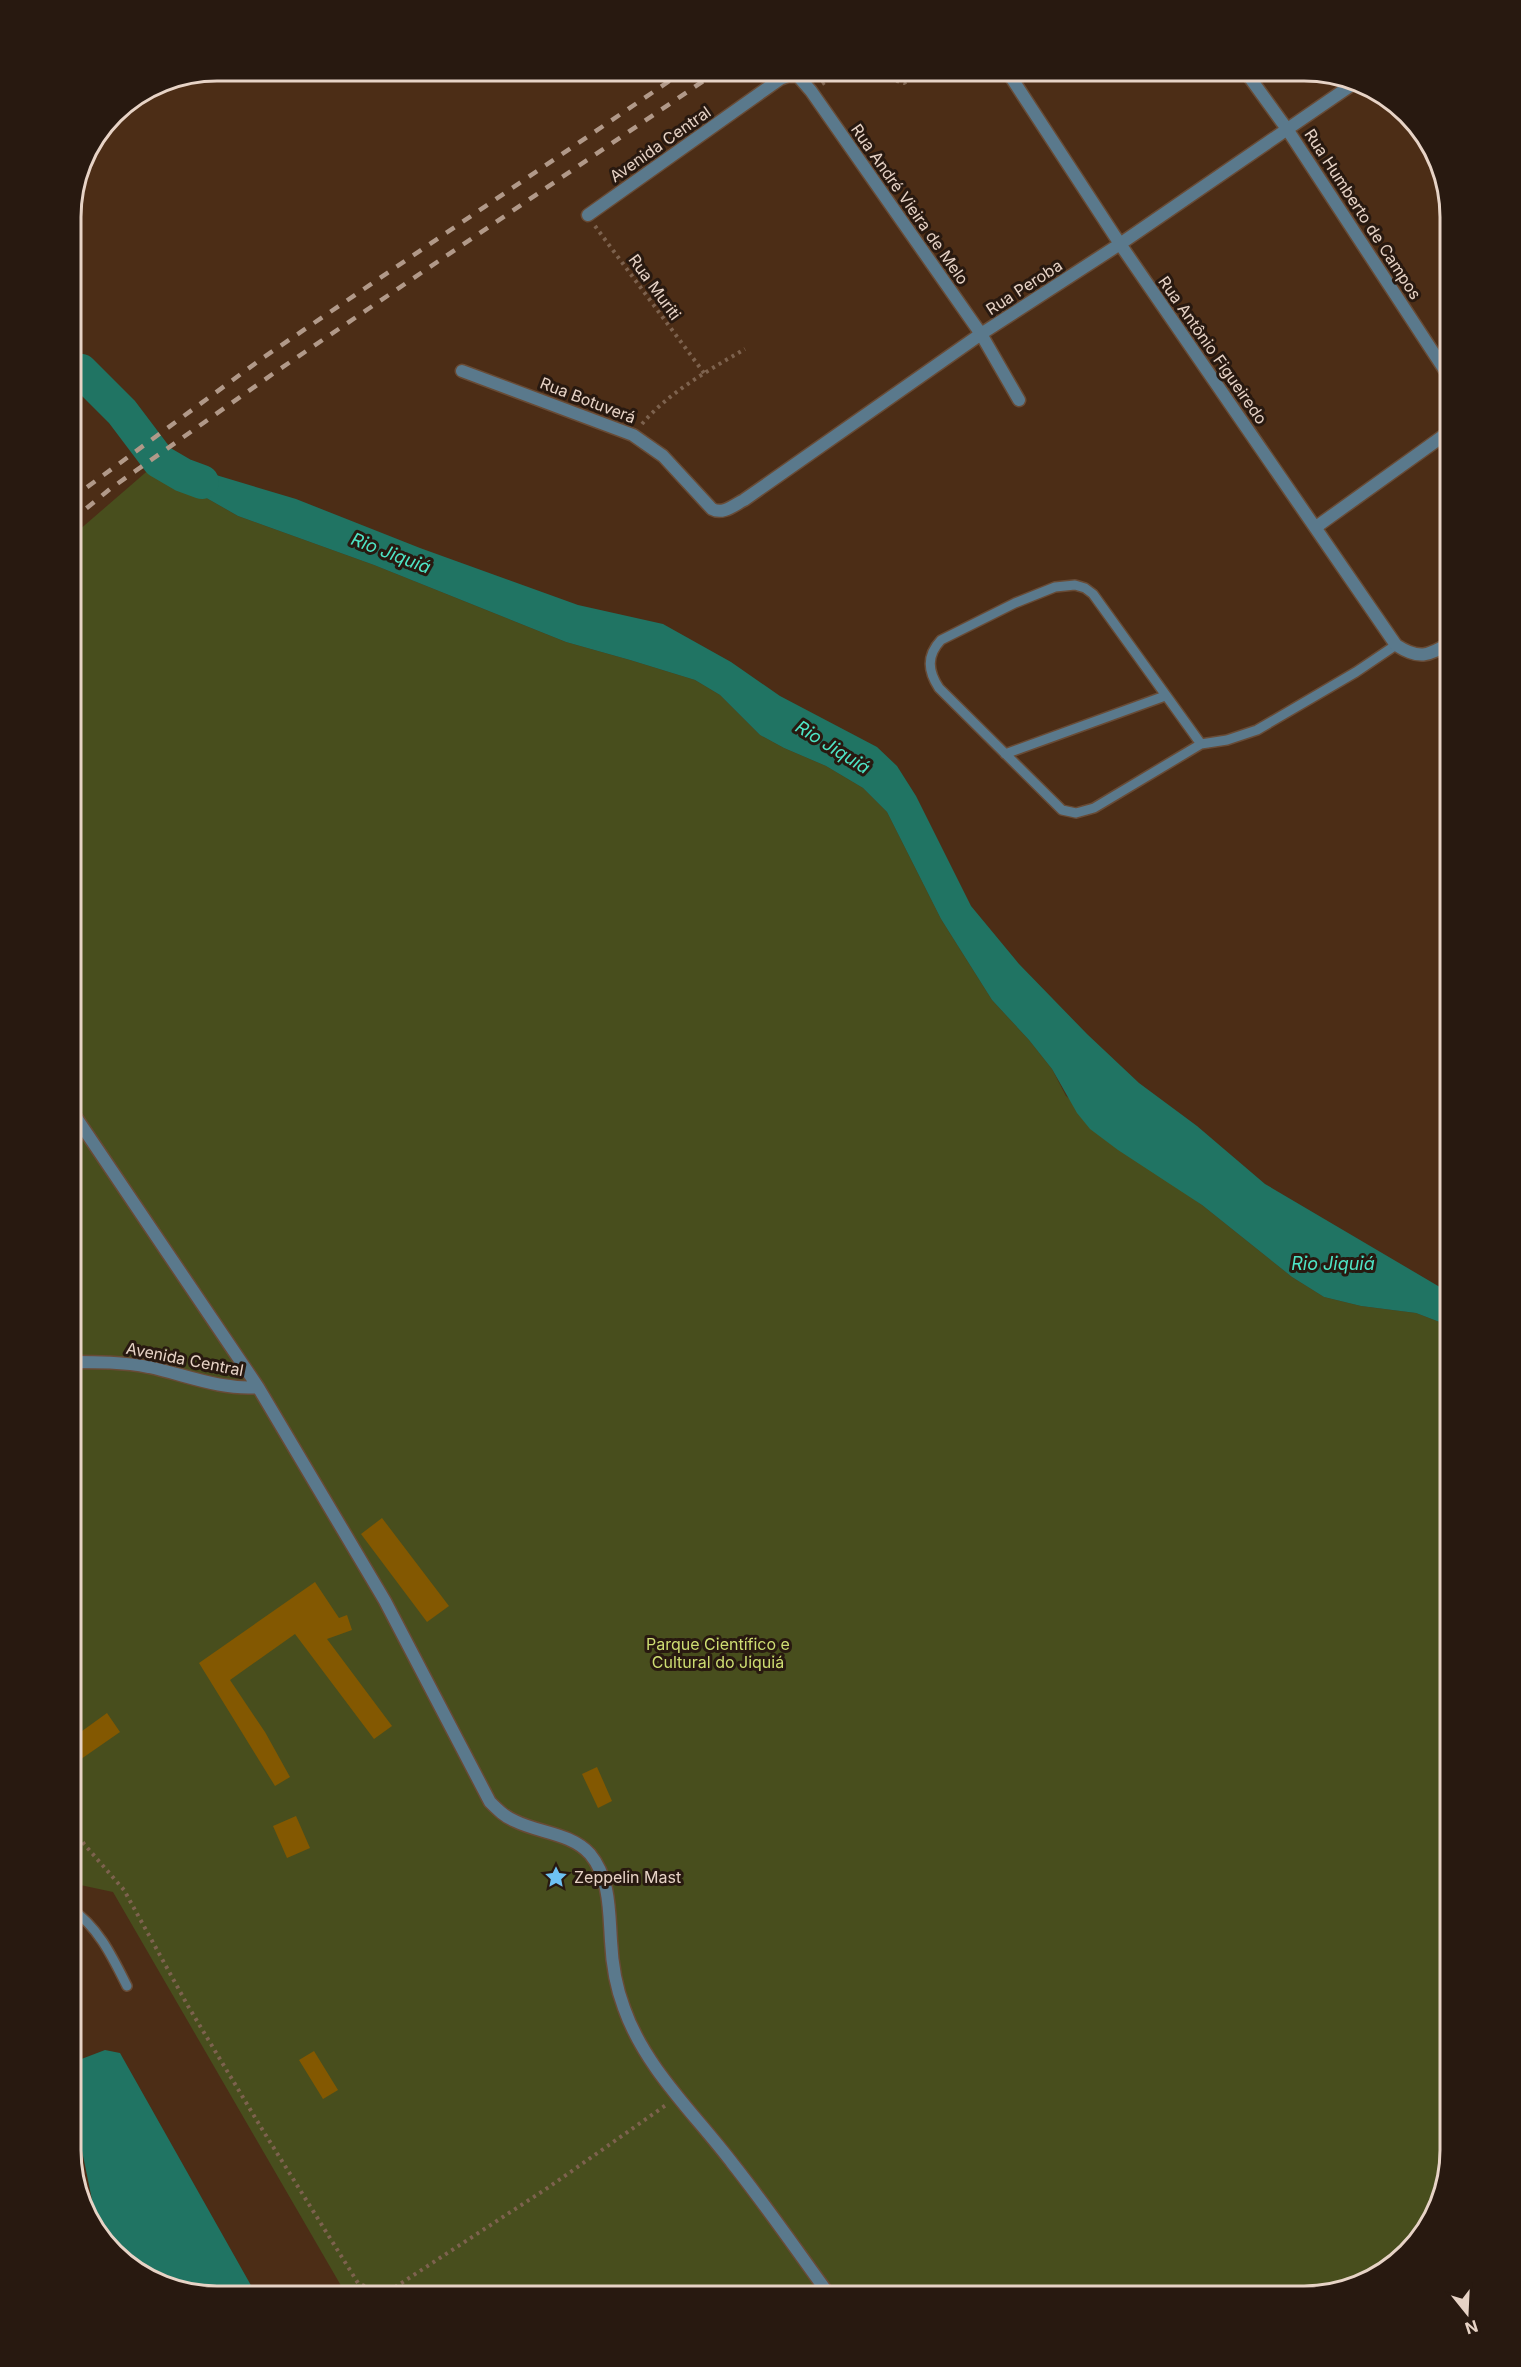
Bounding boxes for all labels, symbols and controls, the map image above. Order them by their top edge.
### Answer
street label: Avenida Central [605,102,715,186]
street label: Rua André Vieira de Melo [847,120,973,288]
street label: Rua Humberto de Campos [1300,125,1426,303]
street label: Rua Muriti [624,250,686,324]
street label: Rua Peroba [982,255,1066,319]
street label: Rua Antônio Figueiredo [1154,272,1272,428]
street label: Rua Botuverá [537,373,639,427]
water label: Rio Jiquiá [348,528,434,578]
water label: Rio Jiquiá [792,716,874,778]
water label: Rio Jiquiá [1291,1253,1375,1274]
street label: Avenida Central [125,1338,245,1380]
park label: Parque Científico e Cultural do Jiquiá [646,1634,790,1672]
place icon: Zeppelin Mast [543,1864,569,1890]
place label: Zeppelin Mast [574,1867,681,1887]
north arrow [1437,2283,1497,2343]
text: N [1463,2316,1481,2339]

